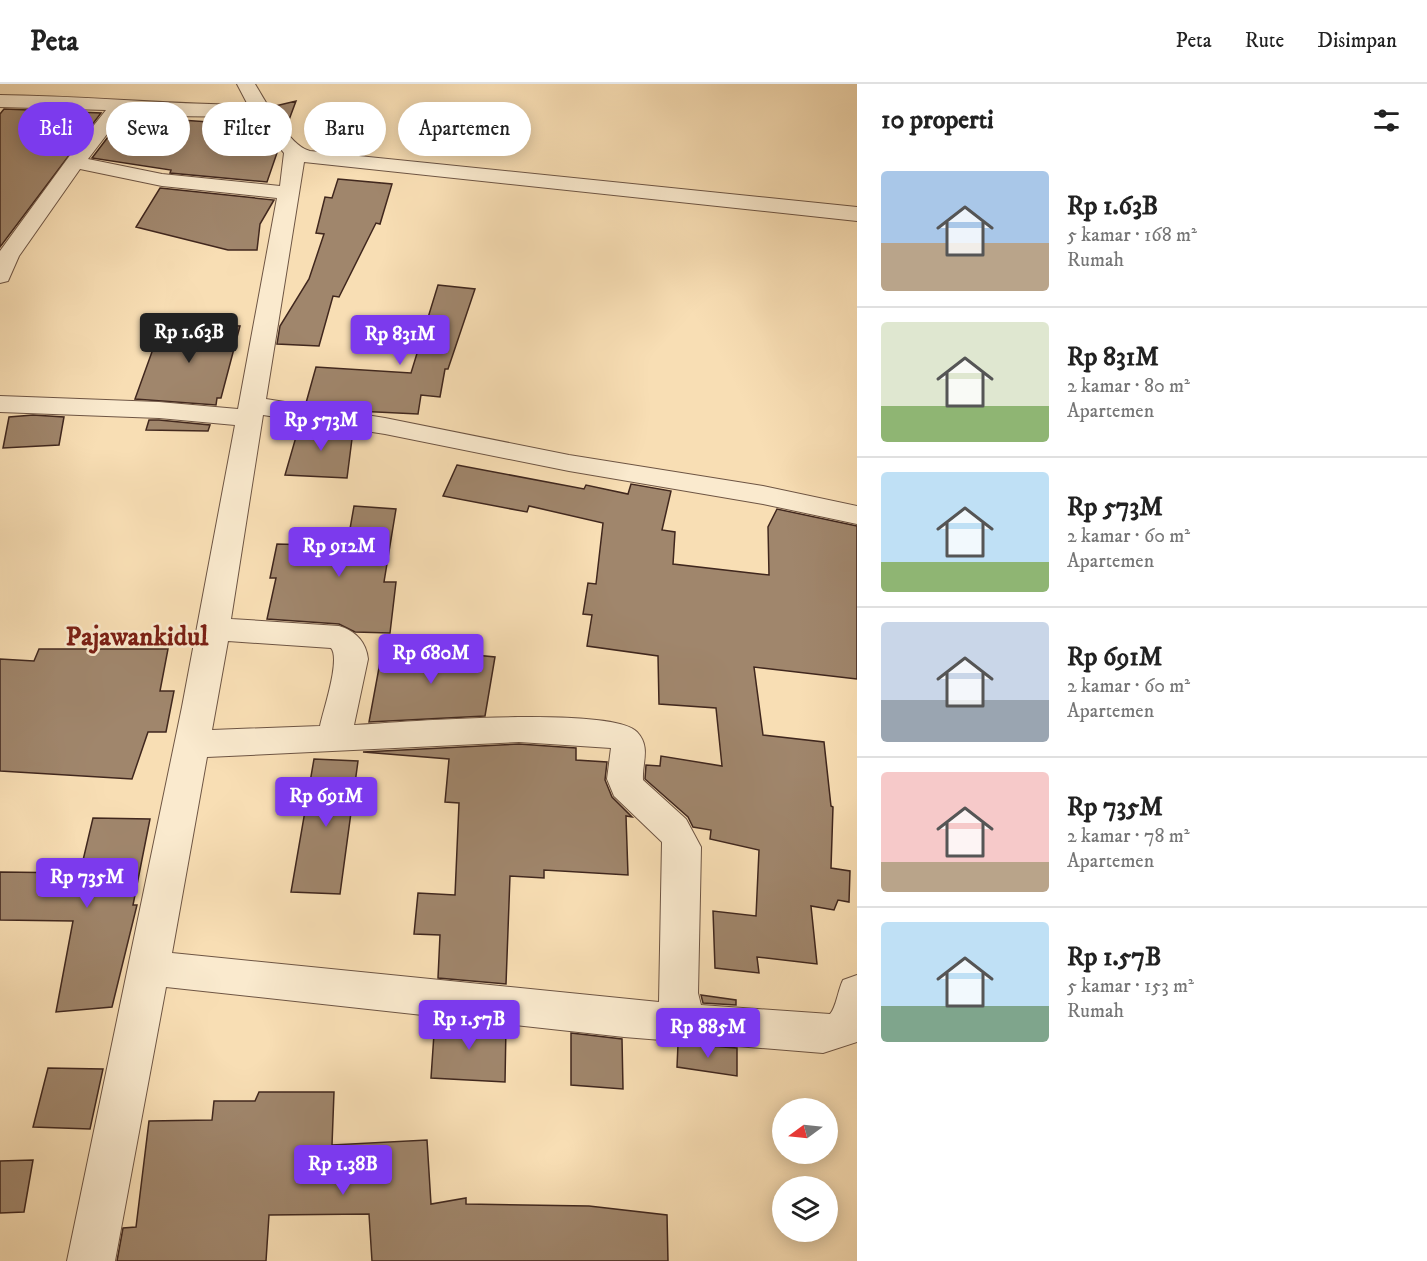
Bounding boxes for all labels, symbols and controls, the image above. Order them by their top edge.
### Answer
text: Peta [30,24,78,59]
text: Peta [1176,28,1212,54]
text: Rute [1245,28,1284,54]
text: Disimpan [1317,28,1397,54]
chip: Beli [18,102,94,156]
chip: Sewa [106,102,190,156]
chip: Filter [202,102,292,156]
chip: Baru [304,102,386,156]
chip: Apartemen [398,102,531,156]
text: 10 properti [881,104,994,137]
icon: filters [1370,104,1403,137]
text: Rp 1.63B [1067,190,1158,223]
icon: home [929,195,1001,267]
text: 5 kamar · 168 m² [1067,223,1197,248]
text: Rumah [1067,248,1124,273]
pin: Rp 1.63B [127,313,251,364]
pin: Rp 831M [345,315,455,366]
text: Rp 1.63B [154,320,224,345]
text: Rp 831M [365,322,435,347]
text: Rp 831M [1067,341,1159,374]
icon: home [929,346,1001,418]
text: 2 kamar · 80 m² [1067,374,1190,399]
text: Apartemen [1067,399,1154,424]
pin: Rp 573M [266,401,376,452]
text: Rp 573M [284,408,358,433]
text: Rp 573M [1067,491,1163,524]
icon: home [929,496,1001,568]
text: 2 kamar · 60 m² [1067,524,1190,549]
pin: Rp 912M [284,527,394,578]
text: Rp 912M [303,534,375,559]
text: Apartemen [1067,549,1154,574]
district label: Pajawankidul [66,620,209,654]
pin: Rp 680M [376,634,486,685]
text: Rp 680M [392,641,470,666]
text: Rp 691M [1067,641,1163,674]
icon: home [929,646,1001,718]
text: 2 kamar · 60 m² [1067,674,1190,699]
text: Apartemen [1067,699,1154,724]
pin: Rp 691M [271,777,381,828]
text: Rp 691M [289,784,363,809]
text: Rp 735M [1067,791,1163,824]
icon: home [929,796,1001,868]
text: 2 kamar · 78 m² [1067,824,1190,849]
text: Apartemen [1067,849,1154,874]
pin: Rp 735M [32,858,142,909]
text: Rp 735M [50,865,124,890]
text: Rp 1.57B [1067,941,1161,974]
icon: home [929,946,1001,1018]
text: 5 kamar · 153 m² [1067,974,1194,999]
text: Rumah [1067,999,1124,1024]
pin: Rp 1.57B [407,1000,531,1051]
text: Rp 1.57B [433,1007,505,1032]
pin: Rp 885M [653,1008,763,1059]
text: Rp 885M [670,1015,746,1040]
north arrow [772,1098,838,1164]
map controls [772,1098,838,1242]
pin: Rp 1.38B [281,1145,405,1196]
text: Rp 1.38B [308,1152,378,1177]
button: layers [772,1176,838,1242]

